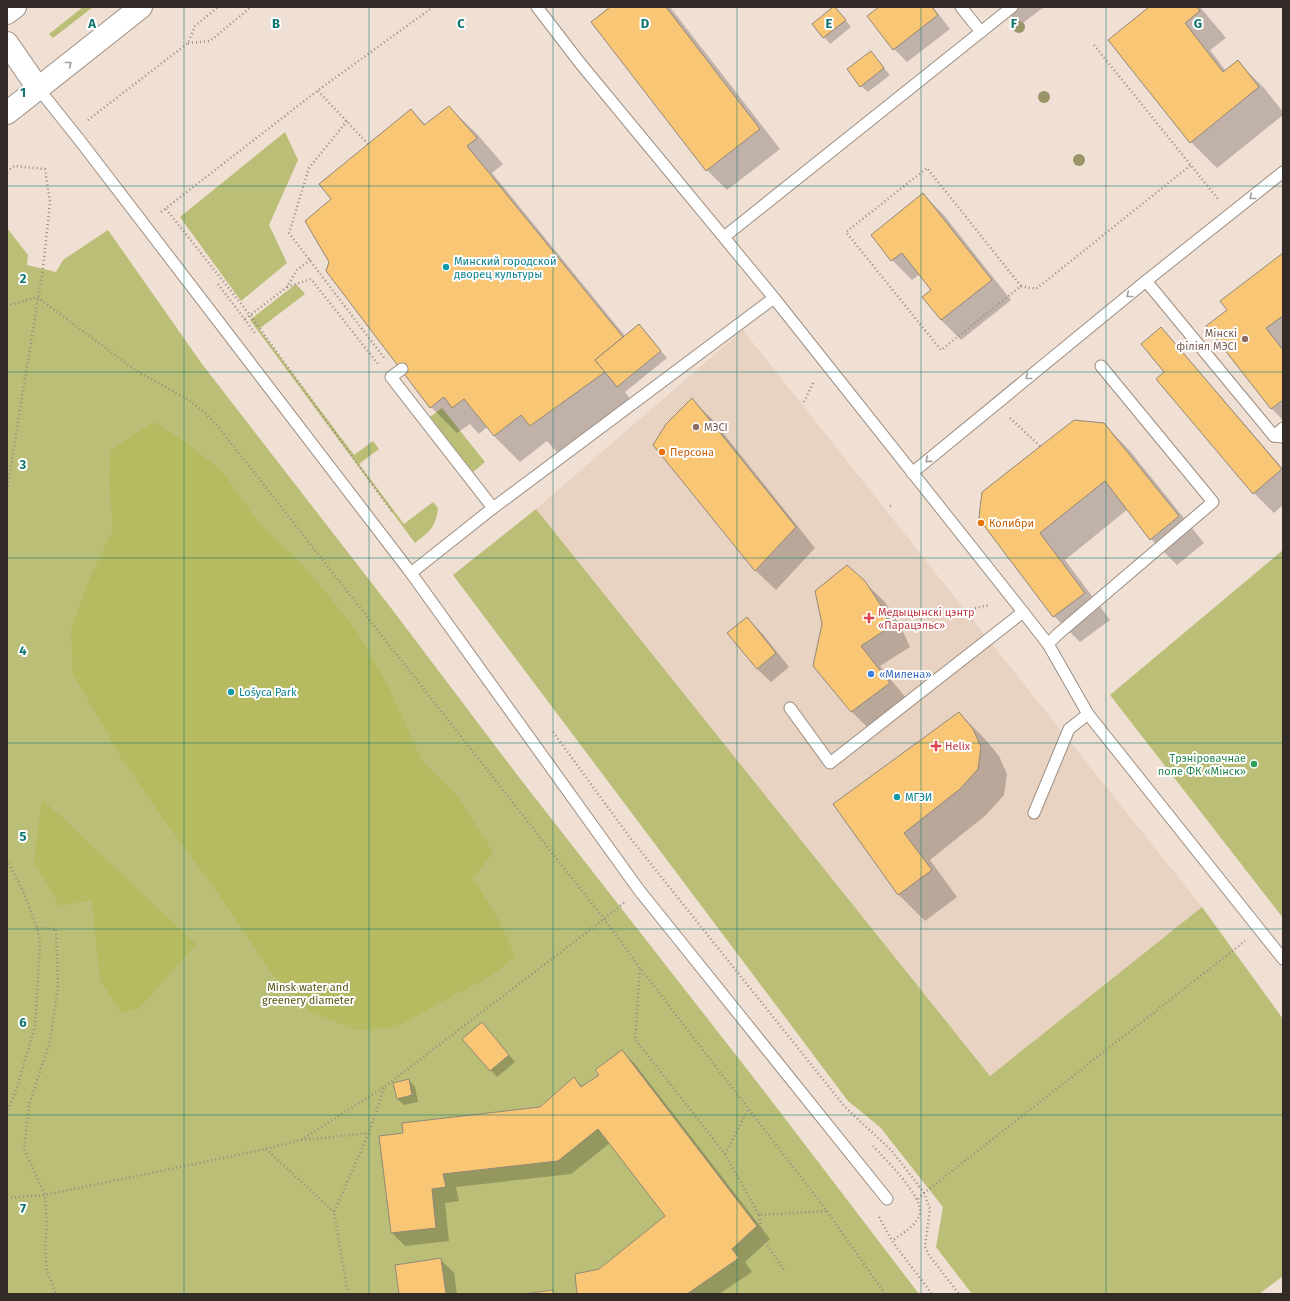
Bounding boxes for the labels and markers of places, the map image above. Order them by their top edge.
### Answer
place label: Минский городской дворец культуры [454,255,557,281]
marker: Минский городской дворец культуры [441,262,451,272]
place label: Мінскі філіял МЭСІ [1176,327,1237,353]
marker: Мінскі філіял МЭСІ [1240,334,1250,344]
place label: МЭСІ [704,421,728,434]
marker: МЭСІ [691,422,701,432]
place label: Персона [670,446,714,459]
marker: Персона [657,447,667,457]
place label: Колибри [989,517,1034,530]
marker: Колибри [976,518,986,528]
place label: Медыцынскі цэнтр «Парацэльс» [878,606,974,632]
marker: Медыцынскі цэнтр «Парацэльс» [863,612,875,624]
place label: «Милена» [879,668,932,681]
marker: «Милена» [866,669,876,679]
place label: Lošyca Park [239,686,297,699]
marker: Lošyca Park [226,687,236,697]
marker: Helix [930,740,942,752]
place label: Helix [945,740,971,753]
place label: Трэніровачнае поле ФК «Мінск» [1158,752,1246,778]
marker: Трэніровачнае поле ФК «Мінск» [1249,759,1259,769]
place label: МГЭИ [905,791,932,804]
marker: МГЭИ [892,792,902,802]

